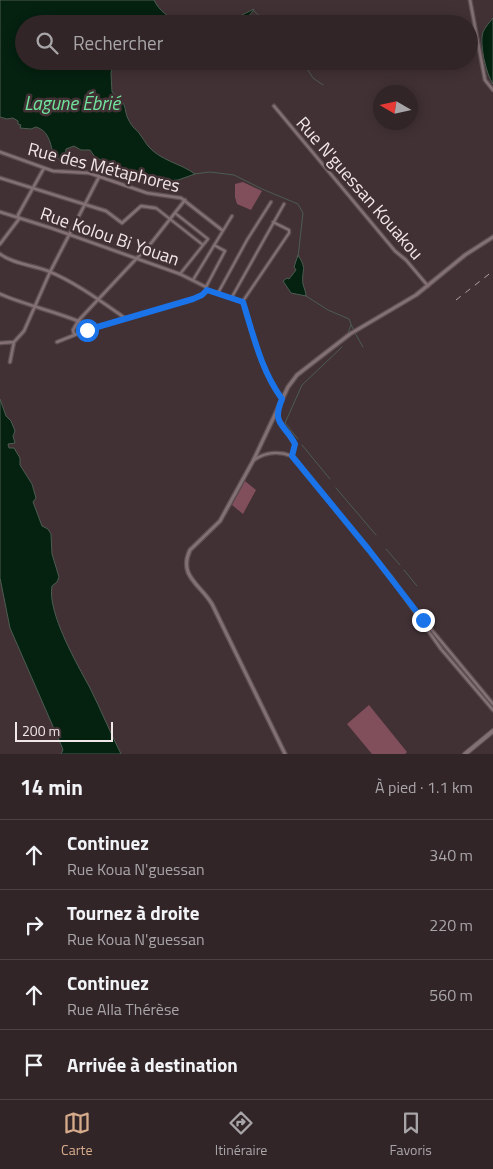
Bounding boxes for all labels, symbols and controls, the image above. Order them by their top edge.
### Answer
search box [15,15,478,70]
text: Rechercher [73,28,163,57]
icon: search [33,29,61,57]
north arrow [373,85,418,130]
water label: Lagune Ébrié [24,88,122,117]
street label: Rue N'guessan Kouakou [290,110,430,266]
street label: Rue des Métaphores [25,135,183,199]
street label: Rue Kolou Bi Youan [37,200,183,272]
route start [76,319,99,342]
route end [412,609,435,632]
scale bar [15,719,112,742]
text: 200 m [22,720,60,741]
text: 14 min [20,771,83,803]
text: À pied · 1.1 km [375,775,473,799]
text: Continuez [67,828,149,857]
icon: ahead [20,841,48,869]
text: 340 m [429,843,473,867]
text: Rue Koua N'guessan [67,857,205,881]
text: Tournez à droite [67,898,199,927]
icon: right [20,911,48,939]
text: 220 m [429,913,473,937]
text: Rue Koua N'guessan [67,927,205,951]
text: Continuez [67,968,149,997]
icon: ahead [20,981,48,1009]
text: 560 m [429,983,473,1007]
text: Rue Alla Thérèse [67,997,179,1021]
text: Arrivée à destination [67,1050,238,1079]
icon: arrive [20,1051,48,1079]
tab: Carte [61,1109,93,1160]
tab: Itinéraire [215,1109,267,1160]
tab: Favoris [390,1109,432,1160]

